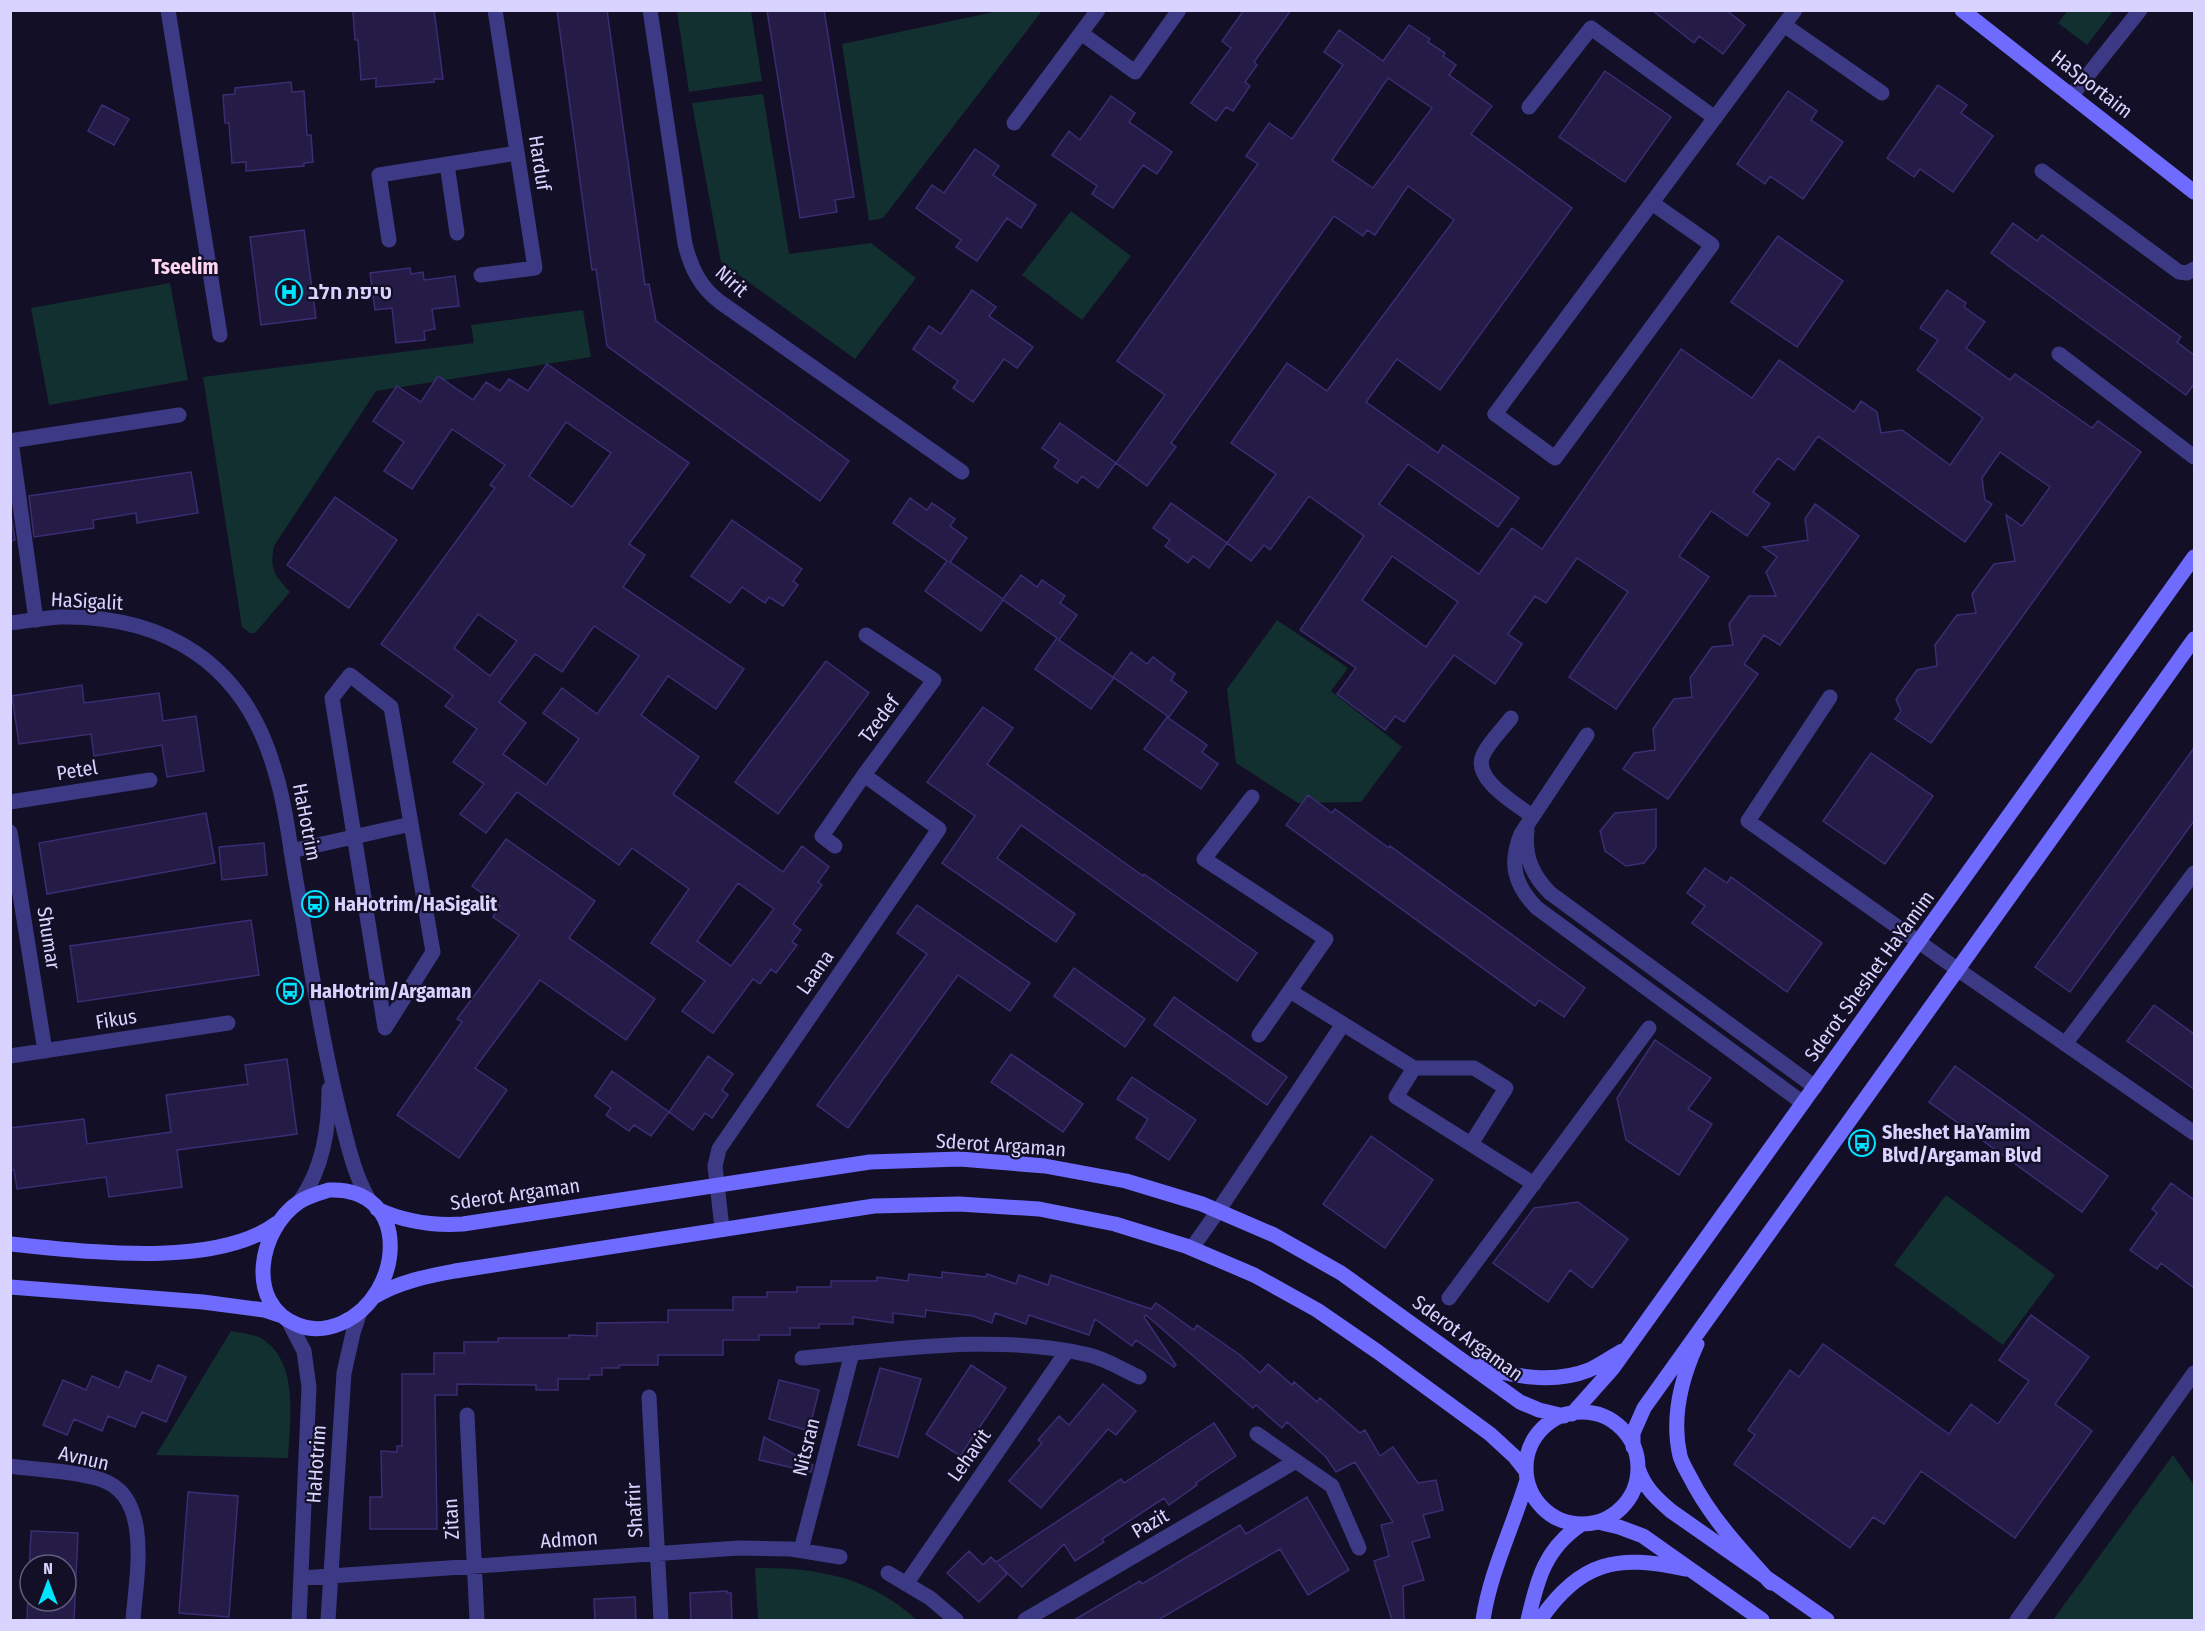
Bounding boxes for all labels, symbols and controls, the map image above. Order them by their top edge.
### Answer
street label: HaSportaim [2047,45,2137,123]
street label: Harduf [524,134,556,194]
district label: Tseelim [152,254,218,280]
street label: Nirit [711,260,754,302]
hospital icon: טיפת חלב [274,277,304,307]
place label: טיפת חלב [308,280,392,304]
street label: HaSigalit [50,587,124,615]
street label: Tzedef [854,689,906,747]
street label: Petel [55,755,99,785]
street label: HaHotrim [288,781,326,863]
street label: Sderot Sheshet HaYamim [1799,886,1939,1066]
bus stop icon: HaHotrim/HaSigalit [300,889,330,919]
place label: HaHotrim/HaSigalit [334,892,498,916]
street label: Shumar [32,905,66,971]
street label: Laana [791,945,839,999]
bus stop icon: HaHotrim/Argaman [275,976,305,1006]
place label: HaHotrim/Argaman [310,979,471,1003]
street label: Fikus [94,1004,138,1034]
place label: Sheshet HaYamim Blvd/Argaman Blvd [1882,1120,2041,1167]
street label: Sderot Argaman [935,1128,1067,1162]
bus stop icon: Sheshet HaYamim Blvd/Argaman Blvd [1847,1128,1877,1158]
street label: Sderot Argaman [449,1173,581,1215]
street label: Sderot Argaman [1408,1290,1528,1386]
street label: Nitsran [787,1415,825,1479]
street label: HaHotrim [301,1424,331,1504]
street label: Lehavit [942,1424,996,1486]
street label: Avnun [56,1441,112,1475]
street label: Shafrir [621,1482,647,1538]
street label: Zitan [438,1498,464,1540]
street label: Pazit [1127,1503,1173,1543]
street label: Admon [539,1525,599,1553]
north arrow [18,1553,78,1613]
text: N [43,1559,53,1578]

